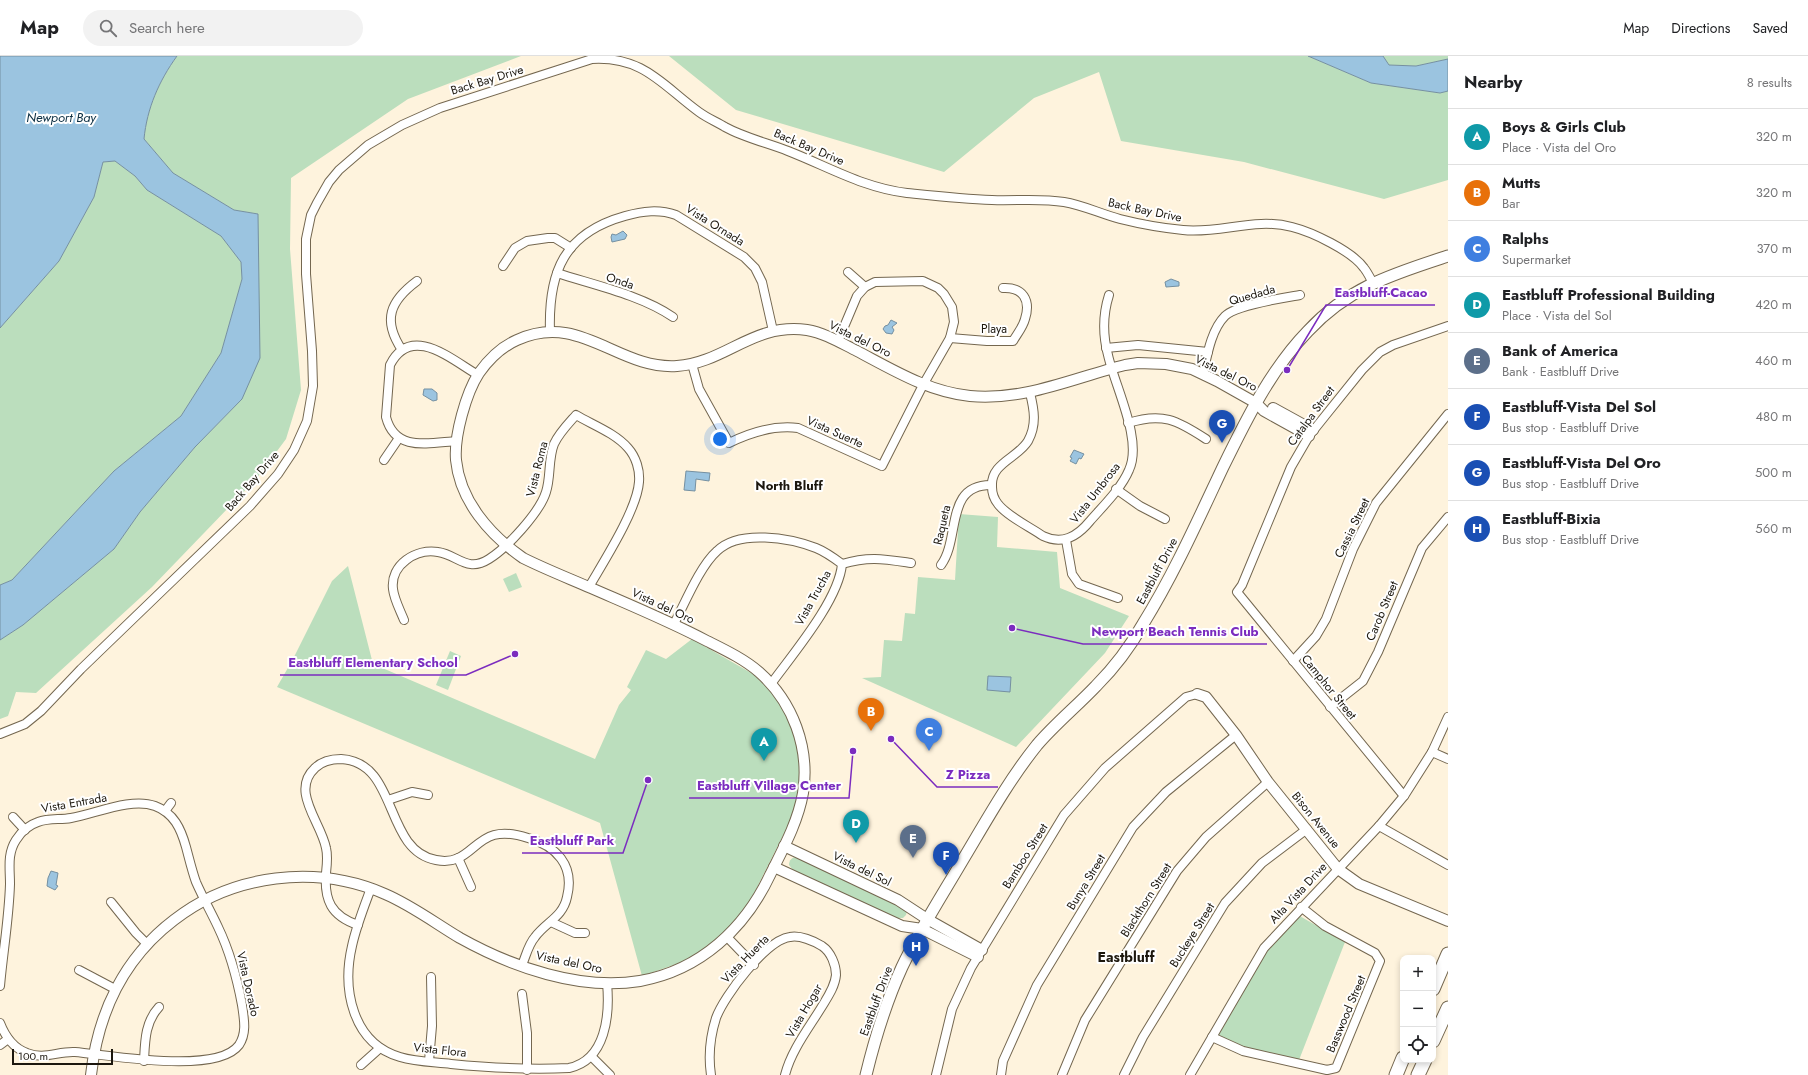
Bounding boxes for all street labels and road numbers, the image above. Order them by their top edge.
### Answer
street label: Back Bay Drive [448,60,526,100]
street label: Back Bay Drive [771,124,847,170]
street label: Back Bay Drive [1106,193,1184,227]
street label: Vista Ornada [682,200,748,250]
street label: Onda [604,268,636,294]
street label: Quedada [1227,280,1277,310]
street label: Vista del Oro [826,316,895,362]
street label: Playa [981,320,1007,338]
street label: Vista del Oro [1192,350,1261,396]
street label: Catalpa Street [1283,382,1339,450]
street label: Vista Suerte [804,411,866,453]
street label: Vista Roma [521,439,553,499]
street label: Back Bay Drive [221,447,283,515]
street label: Vista Umbrosa [1065,459,1125,527]
street label: Cassia Street [1330,495,1374,561]
street label: Raqueta [929,503,955,547]
street label: Eastbluff Drive [1132,534,1182,608]
street label: Vista Trucha [790,567,836,629]
street label: Carob Street [1361,578,1403,644]
street label: Vista del Oro [629,584,698,629]
street label: Camphor Street [1297,650,1361,724]
street label: Vista Entrada [40,788,108,818]
street label: Bison Avenue [1287,788,1345,852]
street label: Bamboo Street [998,820,1052,892]
street label: Vista del Sol [830,847,894,891]
street label: Bunya Street [1062,850,1110,913]
street label: Alta Vista Drive [1265,858,1331,928]
street label: Blackthorn Street [1116,859,1176,941]
street label: Buckeye Street [1165,899,1219,971]
street label: Vista Huerta [717,930,773,988]
street label: Vista del Oro [534,946,604,978]
street label: Vista Dorado [232,950,264,1019]
street label: Eastbluff Drive [855,964,897,1038]
street label: Basswood Street [1322,973,1370,1055]
street label: Vista Hogar [781,980,827,1041]
street label: Vista Flora [413,1038,468,1062]

